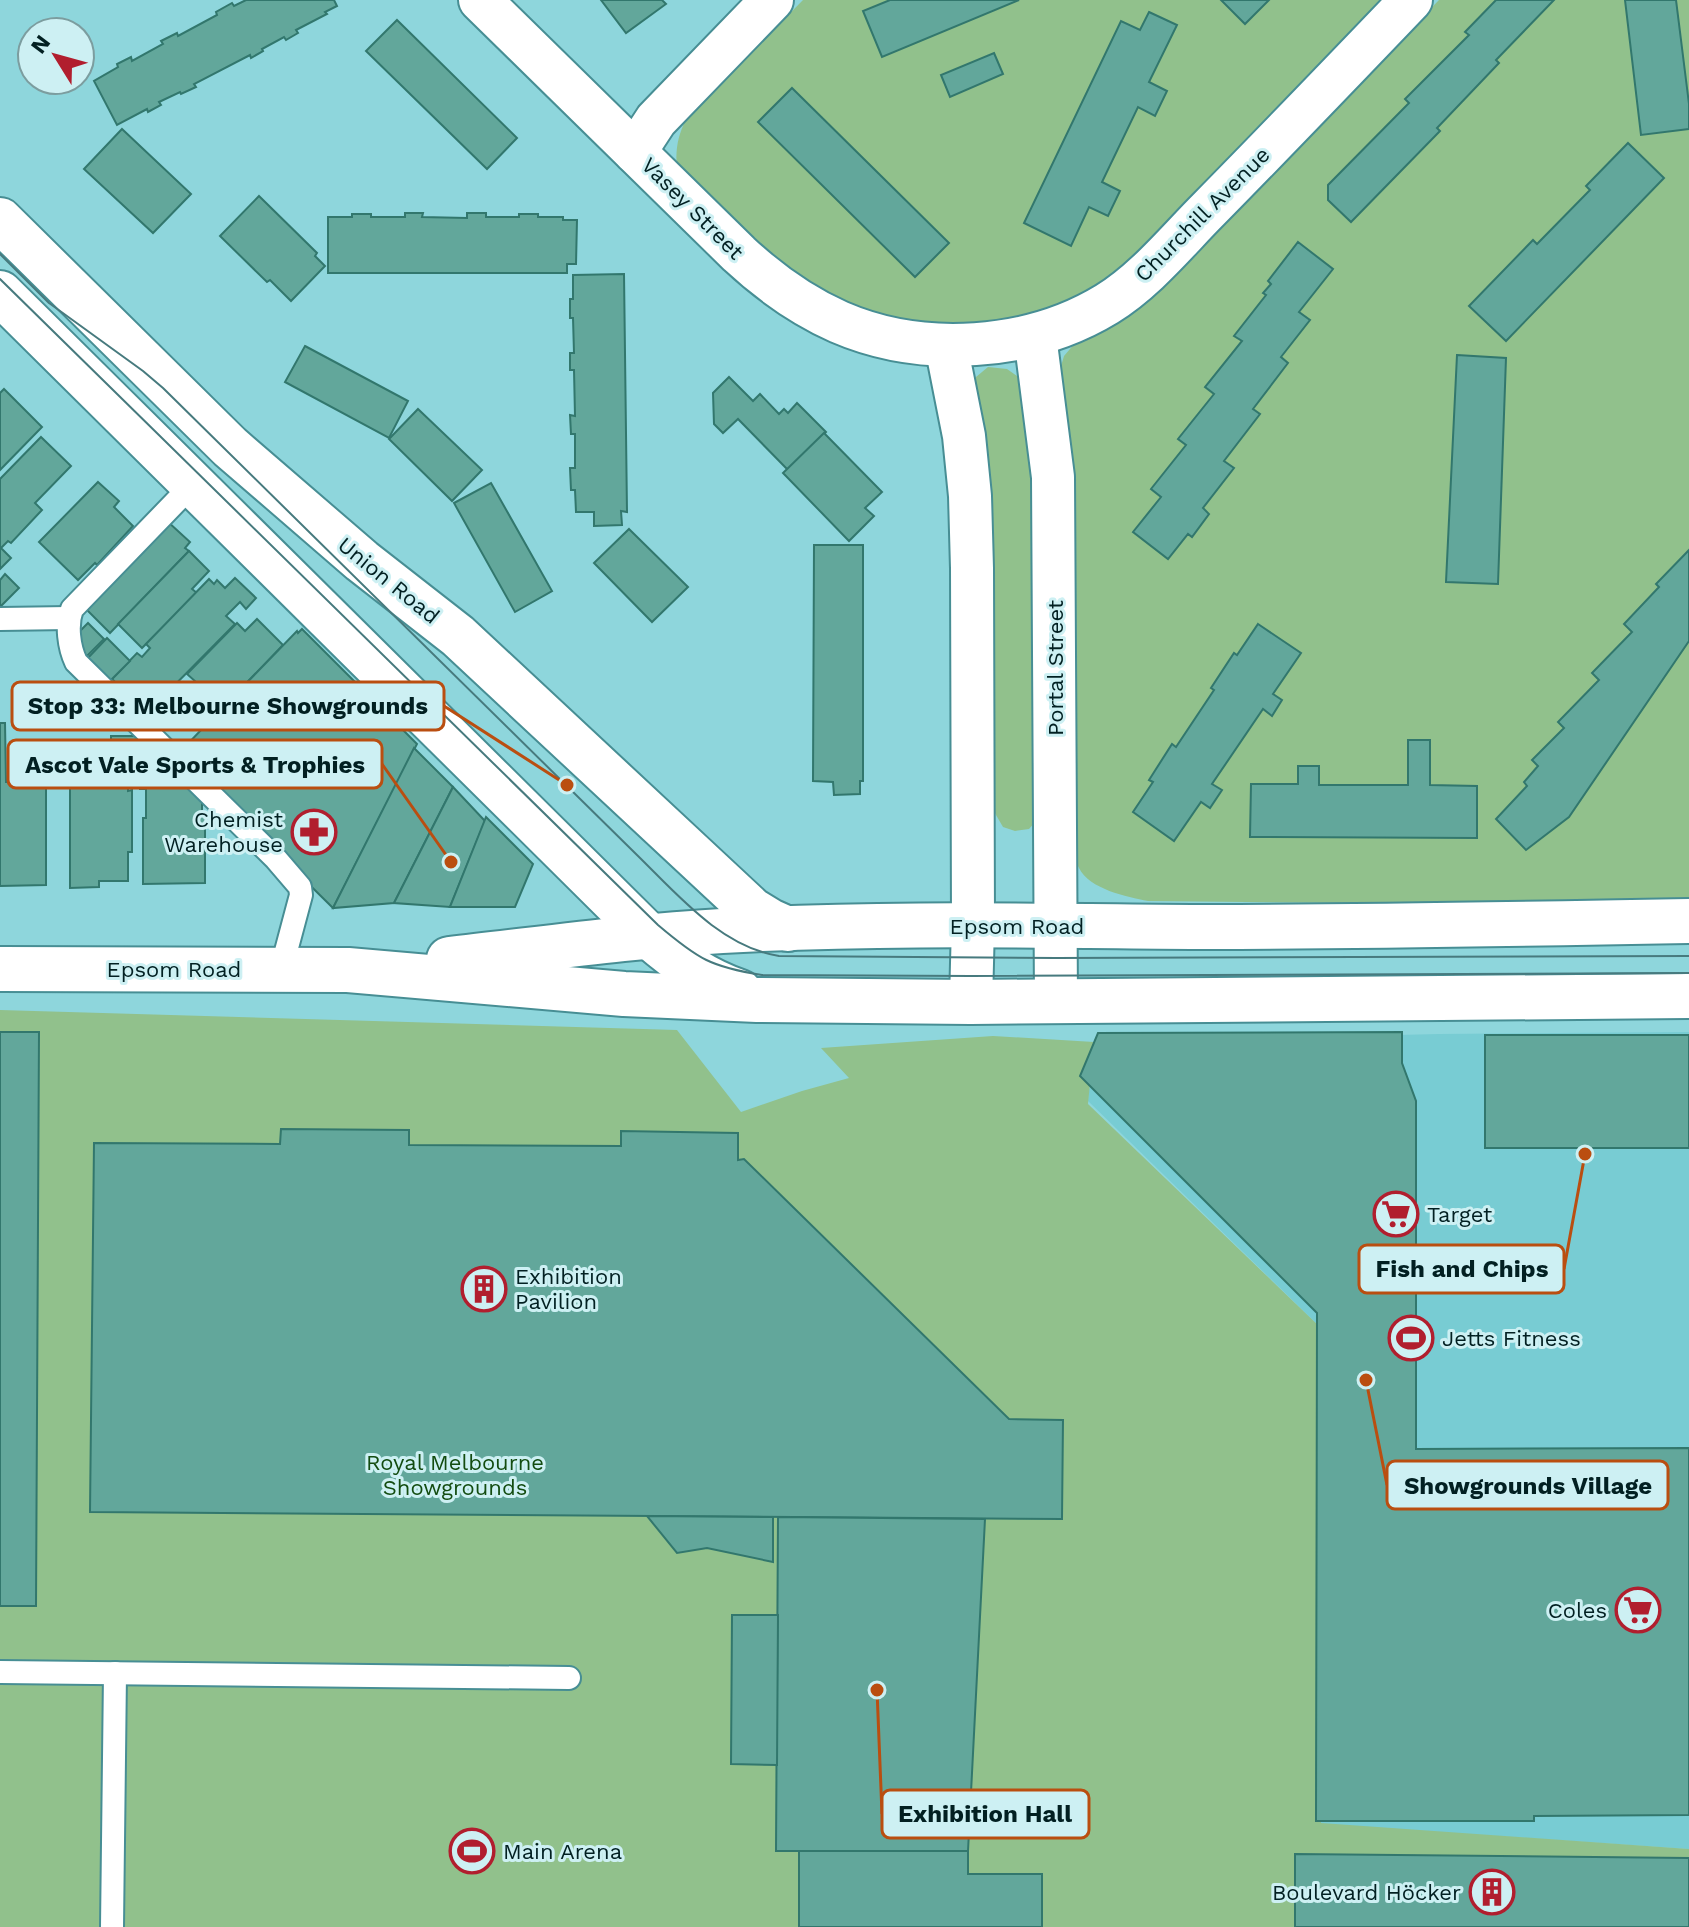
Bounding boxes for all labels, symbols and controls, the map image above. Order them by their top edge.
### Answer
north arrow [16,16,96,96]
text: N [26,30,55,58]
street label: Churchill Avenue [1130,142,1275,287]
street label: Vasey Street [637,152,749,264]
street label: Union Road [333,532,444,629]
street label: Portal Street [1043,600,1068,736]
callout: Stop 33: Melbourne Showgrounds [12,682,444,730]
text: Stop 33: Melbourne Showgrounds [28,692,428,720]
callout: Ascot Vale Sports & Trophies [8,740,382,788]
text: Ascot Vale Sports & Trophies [25,751,365,779]
place label: Chemist Warehouse [164,807,283,857]
pharmacy icon: Chemist Warehouse [290,808,338,856]
street label: Epsom Road [950,914,1084,939]
street label: Epsom Road [107,957,241,982]
supermarket icon: Target [1372,1190,1420,1238]
place label: Target [1427,1202,1492,1227]
callout: Fish and Chips [1359,1245,1564,1293]
text: Fish and Chips [1376,1255,1549,1283]
place label: Exhibition Pavilion [515,1264,622,1314]
building icon: Exhibition Pavilion [460,1265,508,1313]
sports icon: Jetts Fitness [1387,1314,1435,1362]
place label: Jetts Fitness [1442,1326,1581,1351]
park label: Royal Melbourne Showgrounds [366,1450,544,1500]
callout: Showgrounds Village [1387,1461,1668,1509]
text: Showgrounds Village [1404,1472,1652,1500]
supermarket icon: Coles [1614,1586,1662,1634]
place label: Coles [1548,1598,1607,1623]
callout: Exhibition Hall [882,1790,1089,1838]
text: Exhibition Hall [898,1800,1072,1828]
sports icon: Main Arena [448,1827,496,1875]
place label: Main Arena [503,1839,622,1864]
building icon: Boulevard Höcker [1468,1868,1516,1916]
place label: Boulevard Höcker [1272,1880,1461,1905]

